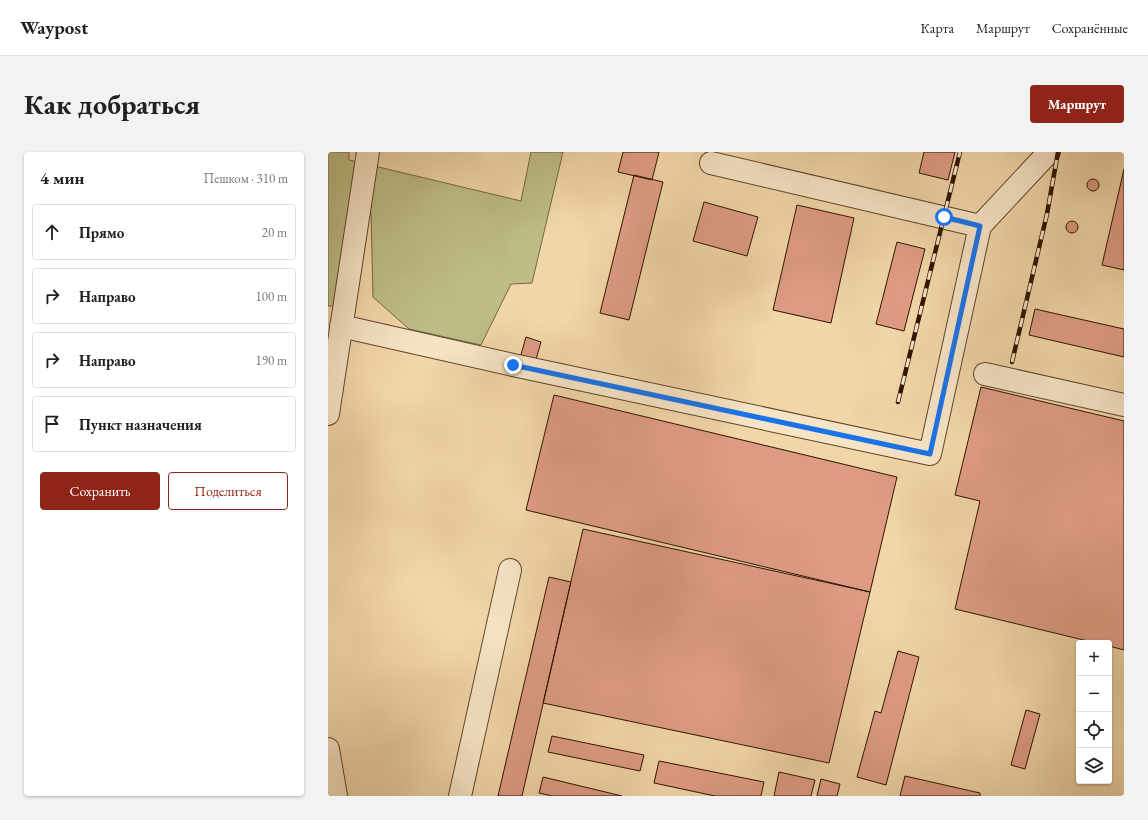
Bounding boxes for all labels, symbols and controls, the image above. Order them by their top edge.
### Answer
text: Waypost [20,15,88,40]
text: Карта [921,19,954,37]
text: Маршрут [976,19,1030,37]
text: Сохранённые [1052,19,1128,37]
button: Маршрут [1030,85,1124,123]
text: Как добраться [24,86,200,122]
text: 4 мин [40,167,84,189]
text: Пешком · 310 m [204,170,288,187]
route start [935,208,953,226]
icon: ahead [41,221,63,243]
text: Прямо [79,223,124,242]
text: 20 m [262,224,287,241]
icon: right [41,285,63,307]
text: Направо [79,287,136,306]
text: 100 m [256,288,287,305]
icon: right [41,349,63,371]
text: Направо [79,351,136,370]
text: 190 m [256,352,287,369]
route end [504,356,522,374]
icon: arrive [41,413,63,435]
text: Пункт назначения [79,415,202,434]
button: Сохранить [40,472,160,510]
button: Поделиться [168,472,288,510]
map controls [1076,640,1112,784]
button: + [1076,640,1112,676]
button: − [1076,676,1112,712]
button: locate [1076,712,1112,748]
button: layers [1076,748,1112,784]

